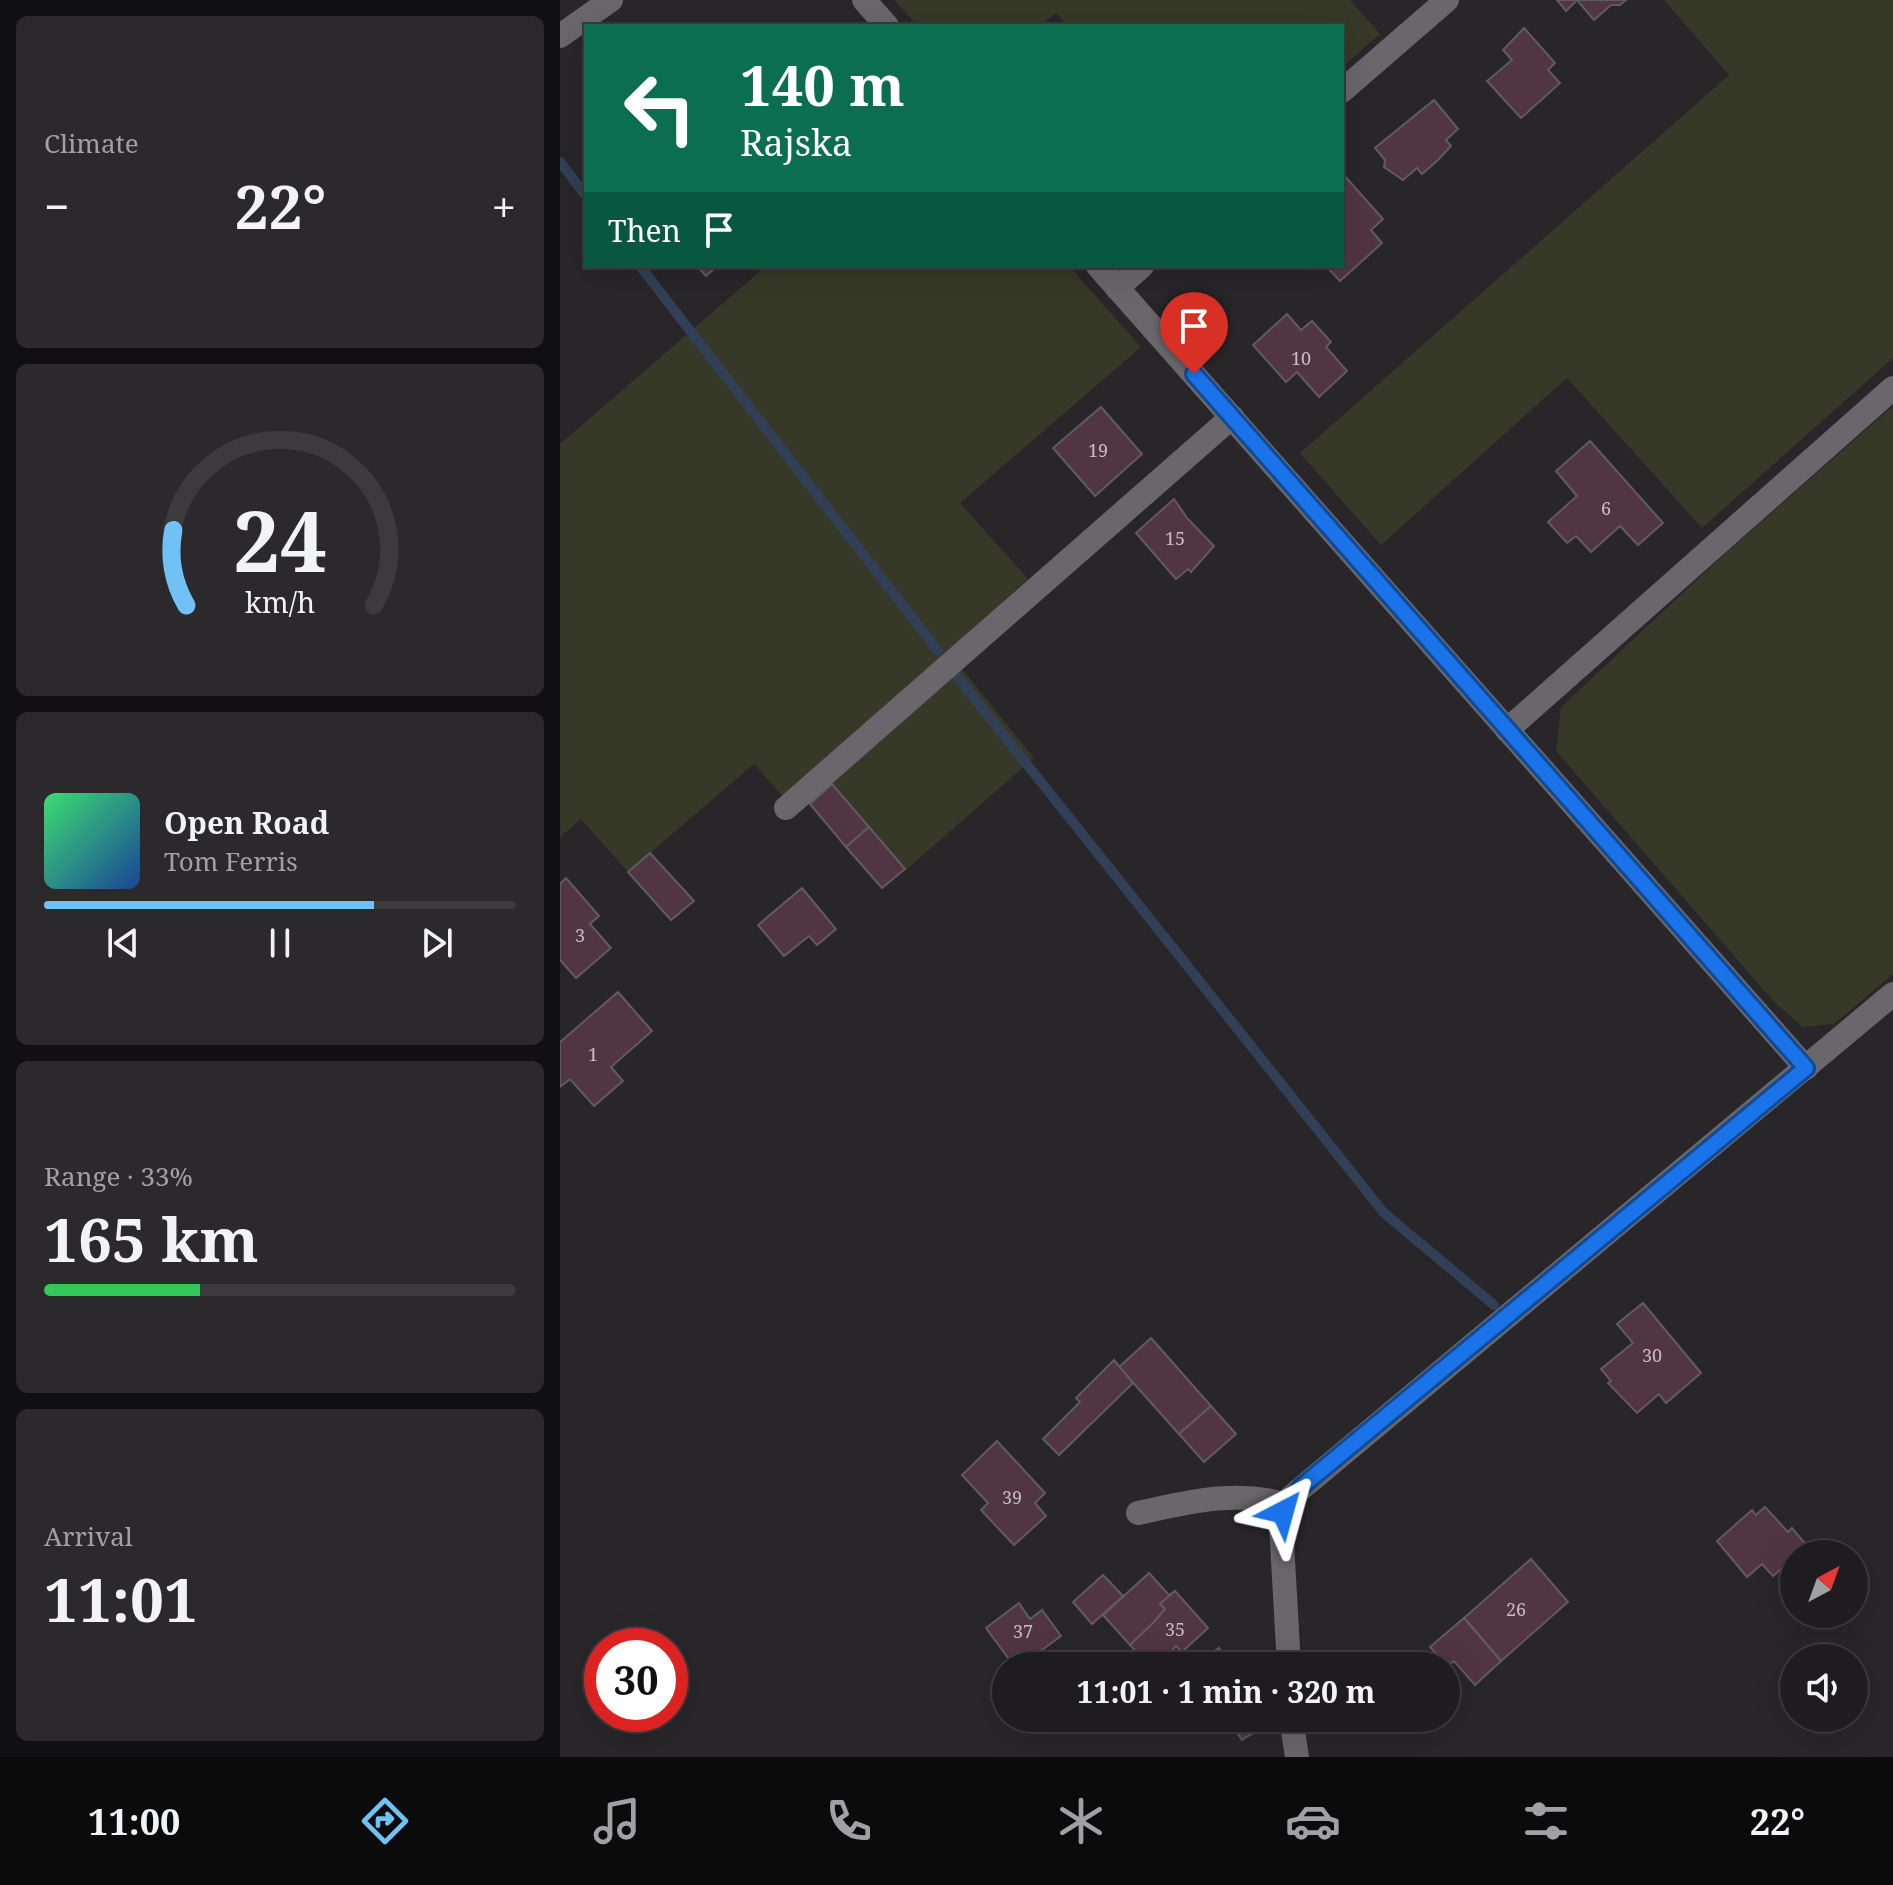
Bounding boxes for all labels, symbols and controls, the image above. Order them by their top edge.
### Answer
text: 140 m [740,46,905,122]
icon: left [608,56,712,160]
text: Rajska [740,118,852,167]
text: Climate [44,125,139,161]
text: 22° [235,165,326,247]
text: − [44,176,69,236]
text: + [491,176,516,236]
icon: arrive [697,208,741,252]
text: Then [608,210,681,251]
pin [1160,292,1228,374]
icon: arrive [1172,304,1216,348]
house number: 10 [1291,346,1311,370]
house number: 19 [1088,438,1108,462]
text: 24 [233,483,327,596]
house number: 6 [1601,496,1611,520]
house number: 15 [1165,526,1185,550]
text: km/h [245,582,315,621]
text: Open Road [164,802,329,843]
text: Tom Ferris [164,843,298,879]
icon: previous [101,921,145,965]
icon: pause [258,921,302,965]
icon: next [415,921,459,965]
house number: 3 [575,923,585,947]
house number: 1 [588,1042,598,1066]
text: Range · 33% [44,1158,193,1194]
text: 165 km [44,1198,259,1280]
house number: 30 [1642,1343,1662,1367]
position arrow [1241,1470,1325,1554]
house number: 39 [1002,1485,1022,1509]
text: Arrival [44,1518,133,1554]
north arrow [1780,1540,1868,1628]
map controls [1780,1540,1868,1732]
text: 11:01 [44,1558,198,1640]
house number: 26 [1506,1597,1526,1621]
house number: 35 [1165,1617,1185,1641]
house number: 37 [1013,1619,1033,1643]
speed limit sign: 30 [584,1628,688,1732]
button: sound [1780,1644,1868,1732]
text: 11:01 · 1 min · 320 m [1077,1671,1375,1712]
icon: directions [357,1793,413,1849]
icon: music [589,1793,645,1849]
icon: phone [821,1793,877,1849]
icon: climate [1053,1793,1109,1849]
icon: car [1285,1793,1341,1849]
icon: filters [1518,1793,1574,1849]
text: 11:00 [88,1797,180,1846]
text: 22° [1750,1797,1805,1846]

